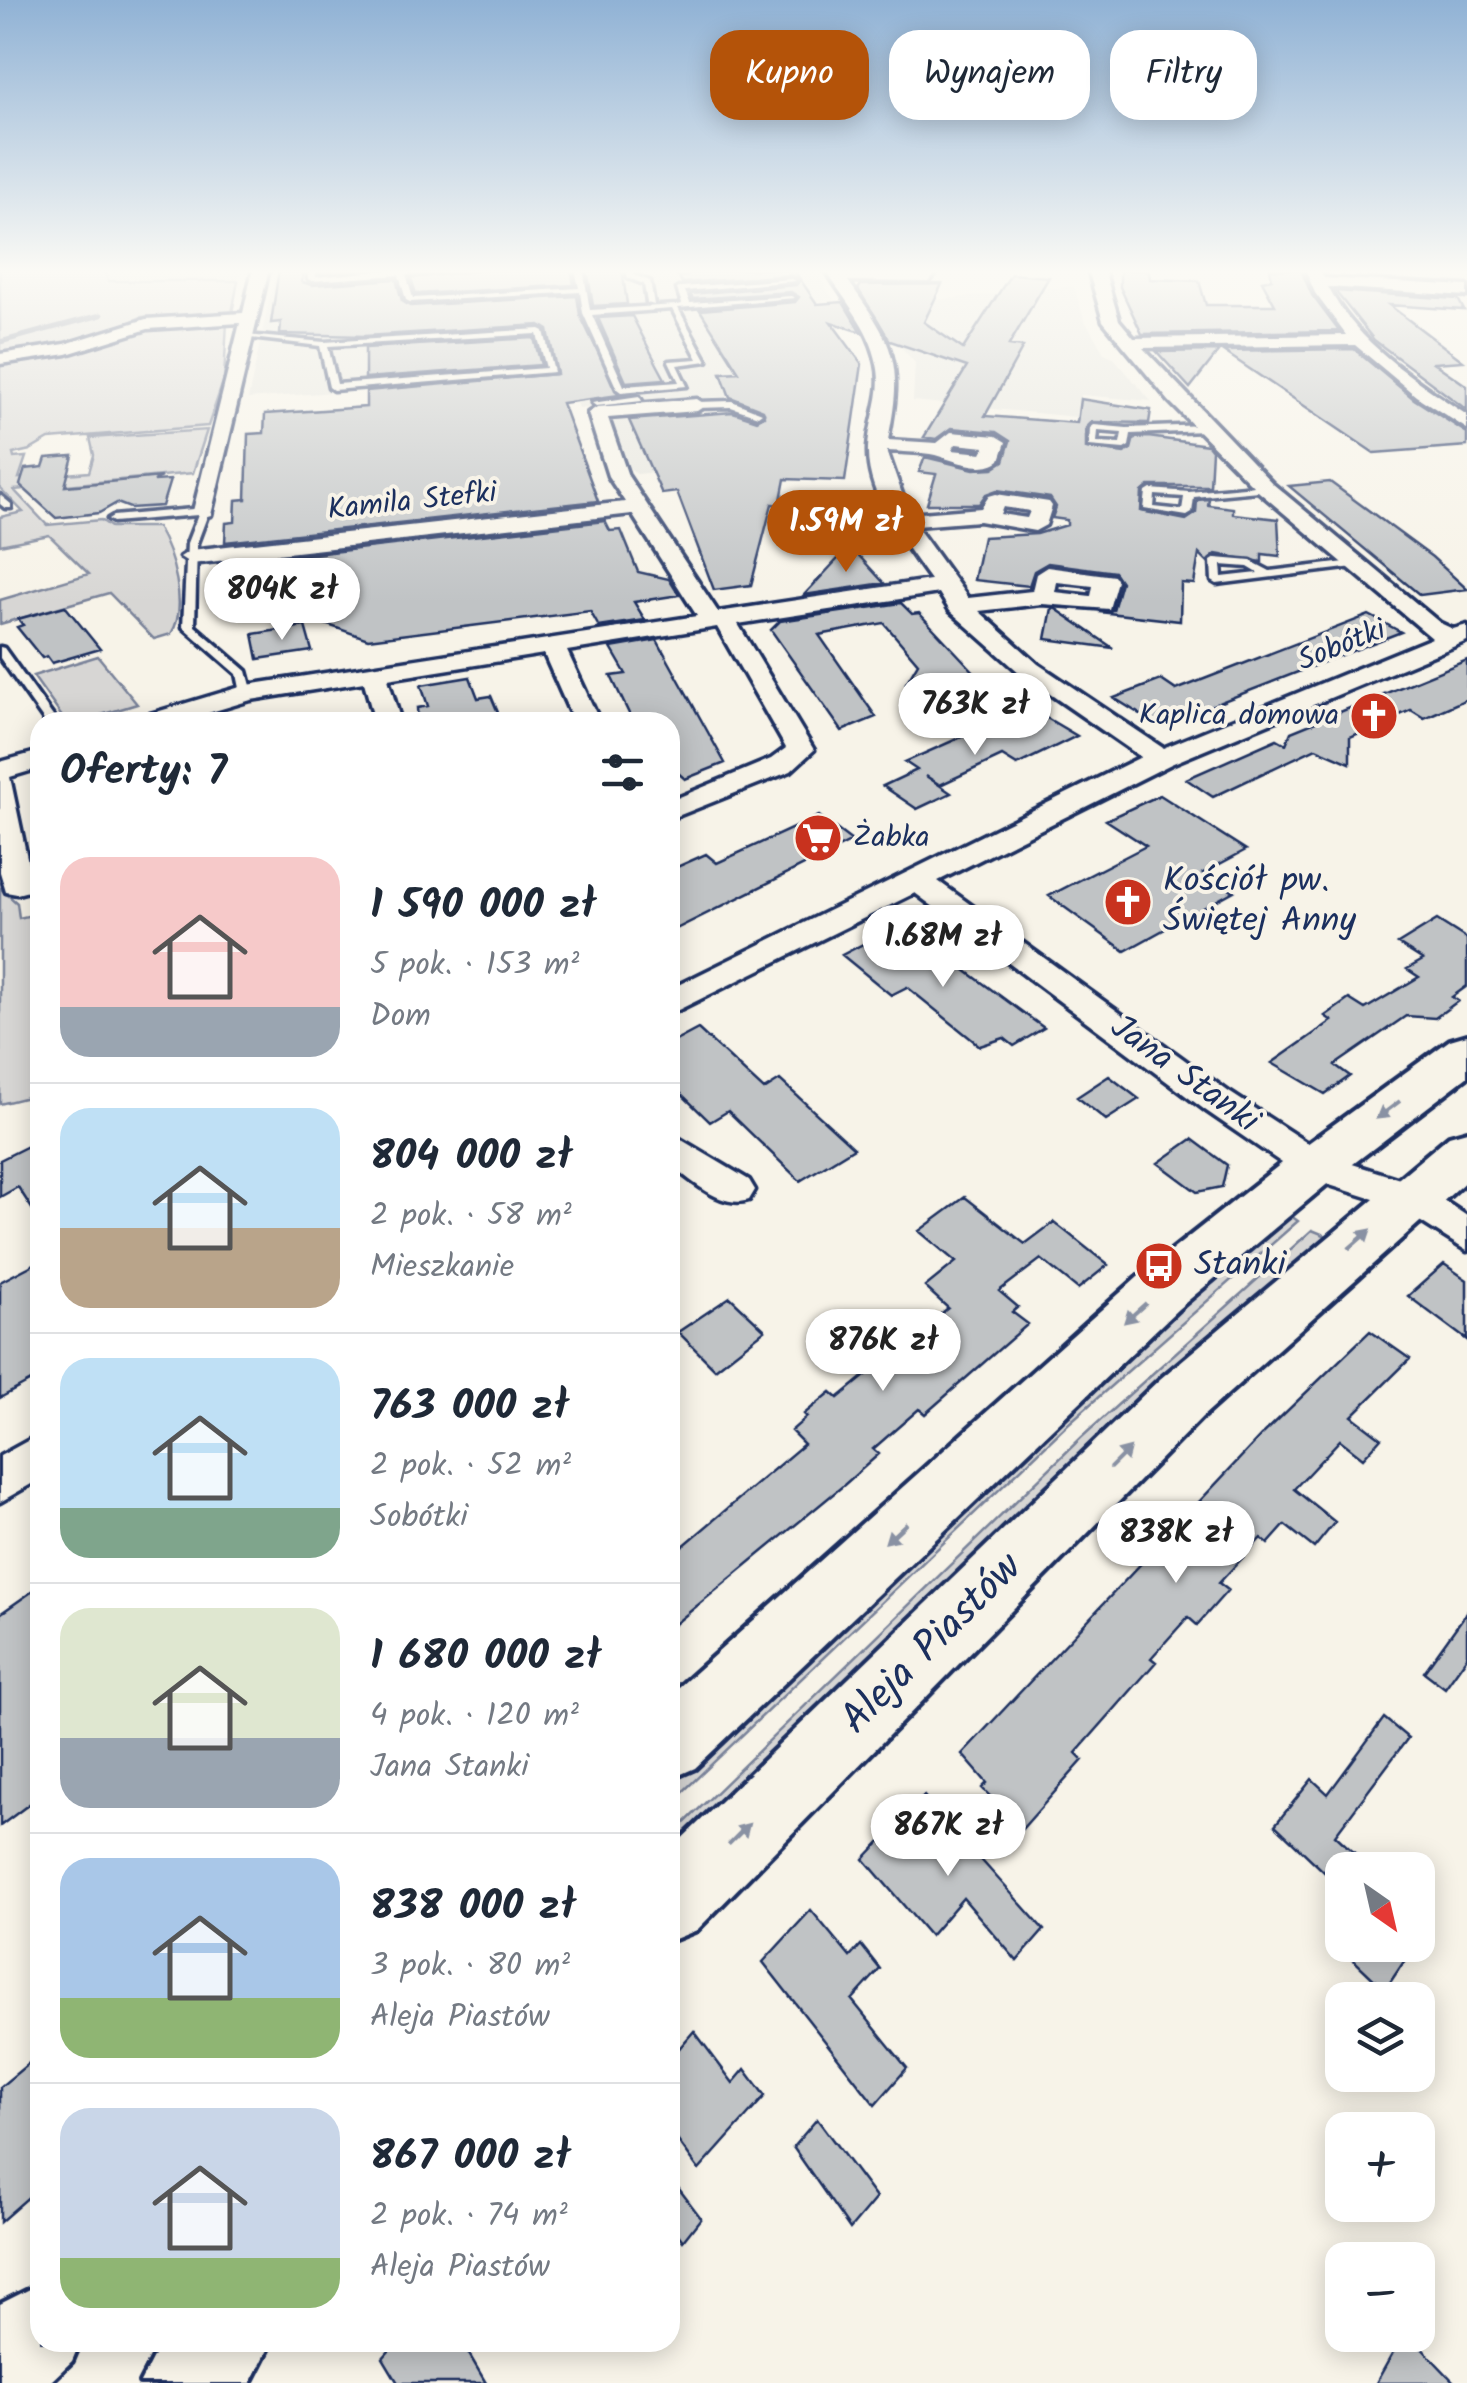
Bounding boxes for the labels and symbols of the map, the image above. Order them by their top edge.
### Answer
street label: Kamila Stefki [325,469,501,535]
pin: 1.59M zł [743,490,949,575]
pin: 804K zł [190,558,374,643]
street label: Sobótki [1291,606,1395,685]
pin: 763K zł [883,673,1067,758]
church icon: Kaplica domowa [1348,690,1400,742]
place label: Kaplica domowa [1139,692,1339,740]
supermarket icon: Żabka [792,812,844,864]
place label: Żabka [853,814,930,862]
place label: Kościół pw. Świętej Anny [1163,854,1356,950]
church icon: Kościół pw. Świętej Anny [1102,876,1154,928]
pin: 1.68M zł [840,905,1046,990]
street label: Jana Stanki [1097,1001,1272,1150]
one-way arrow [1375,1099,1401,1119]
one-way arrow [1347,1229,1372,1251]
place label: Stanki [1194,1238,1288,1294]
bus stop icon: Stanki [1133,1240,1185,1292]
one-way arrow [1123,1302,1148,1324]
pin: 876K zł [791,1309,975,1394]
one-way arrow [1107,1447,1131,1470]
pin: 838K zł [1084,1501,1268,1586]
one-way arrow [884,1521,908,1544]
street label: Aleja Piastów [825,1536,1040,1751]
pin: 867K zł [856,1794,1040,1879]
one-way arrow [727,1823,751,1847]
north arrow [1325,1852,1435,1962]

